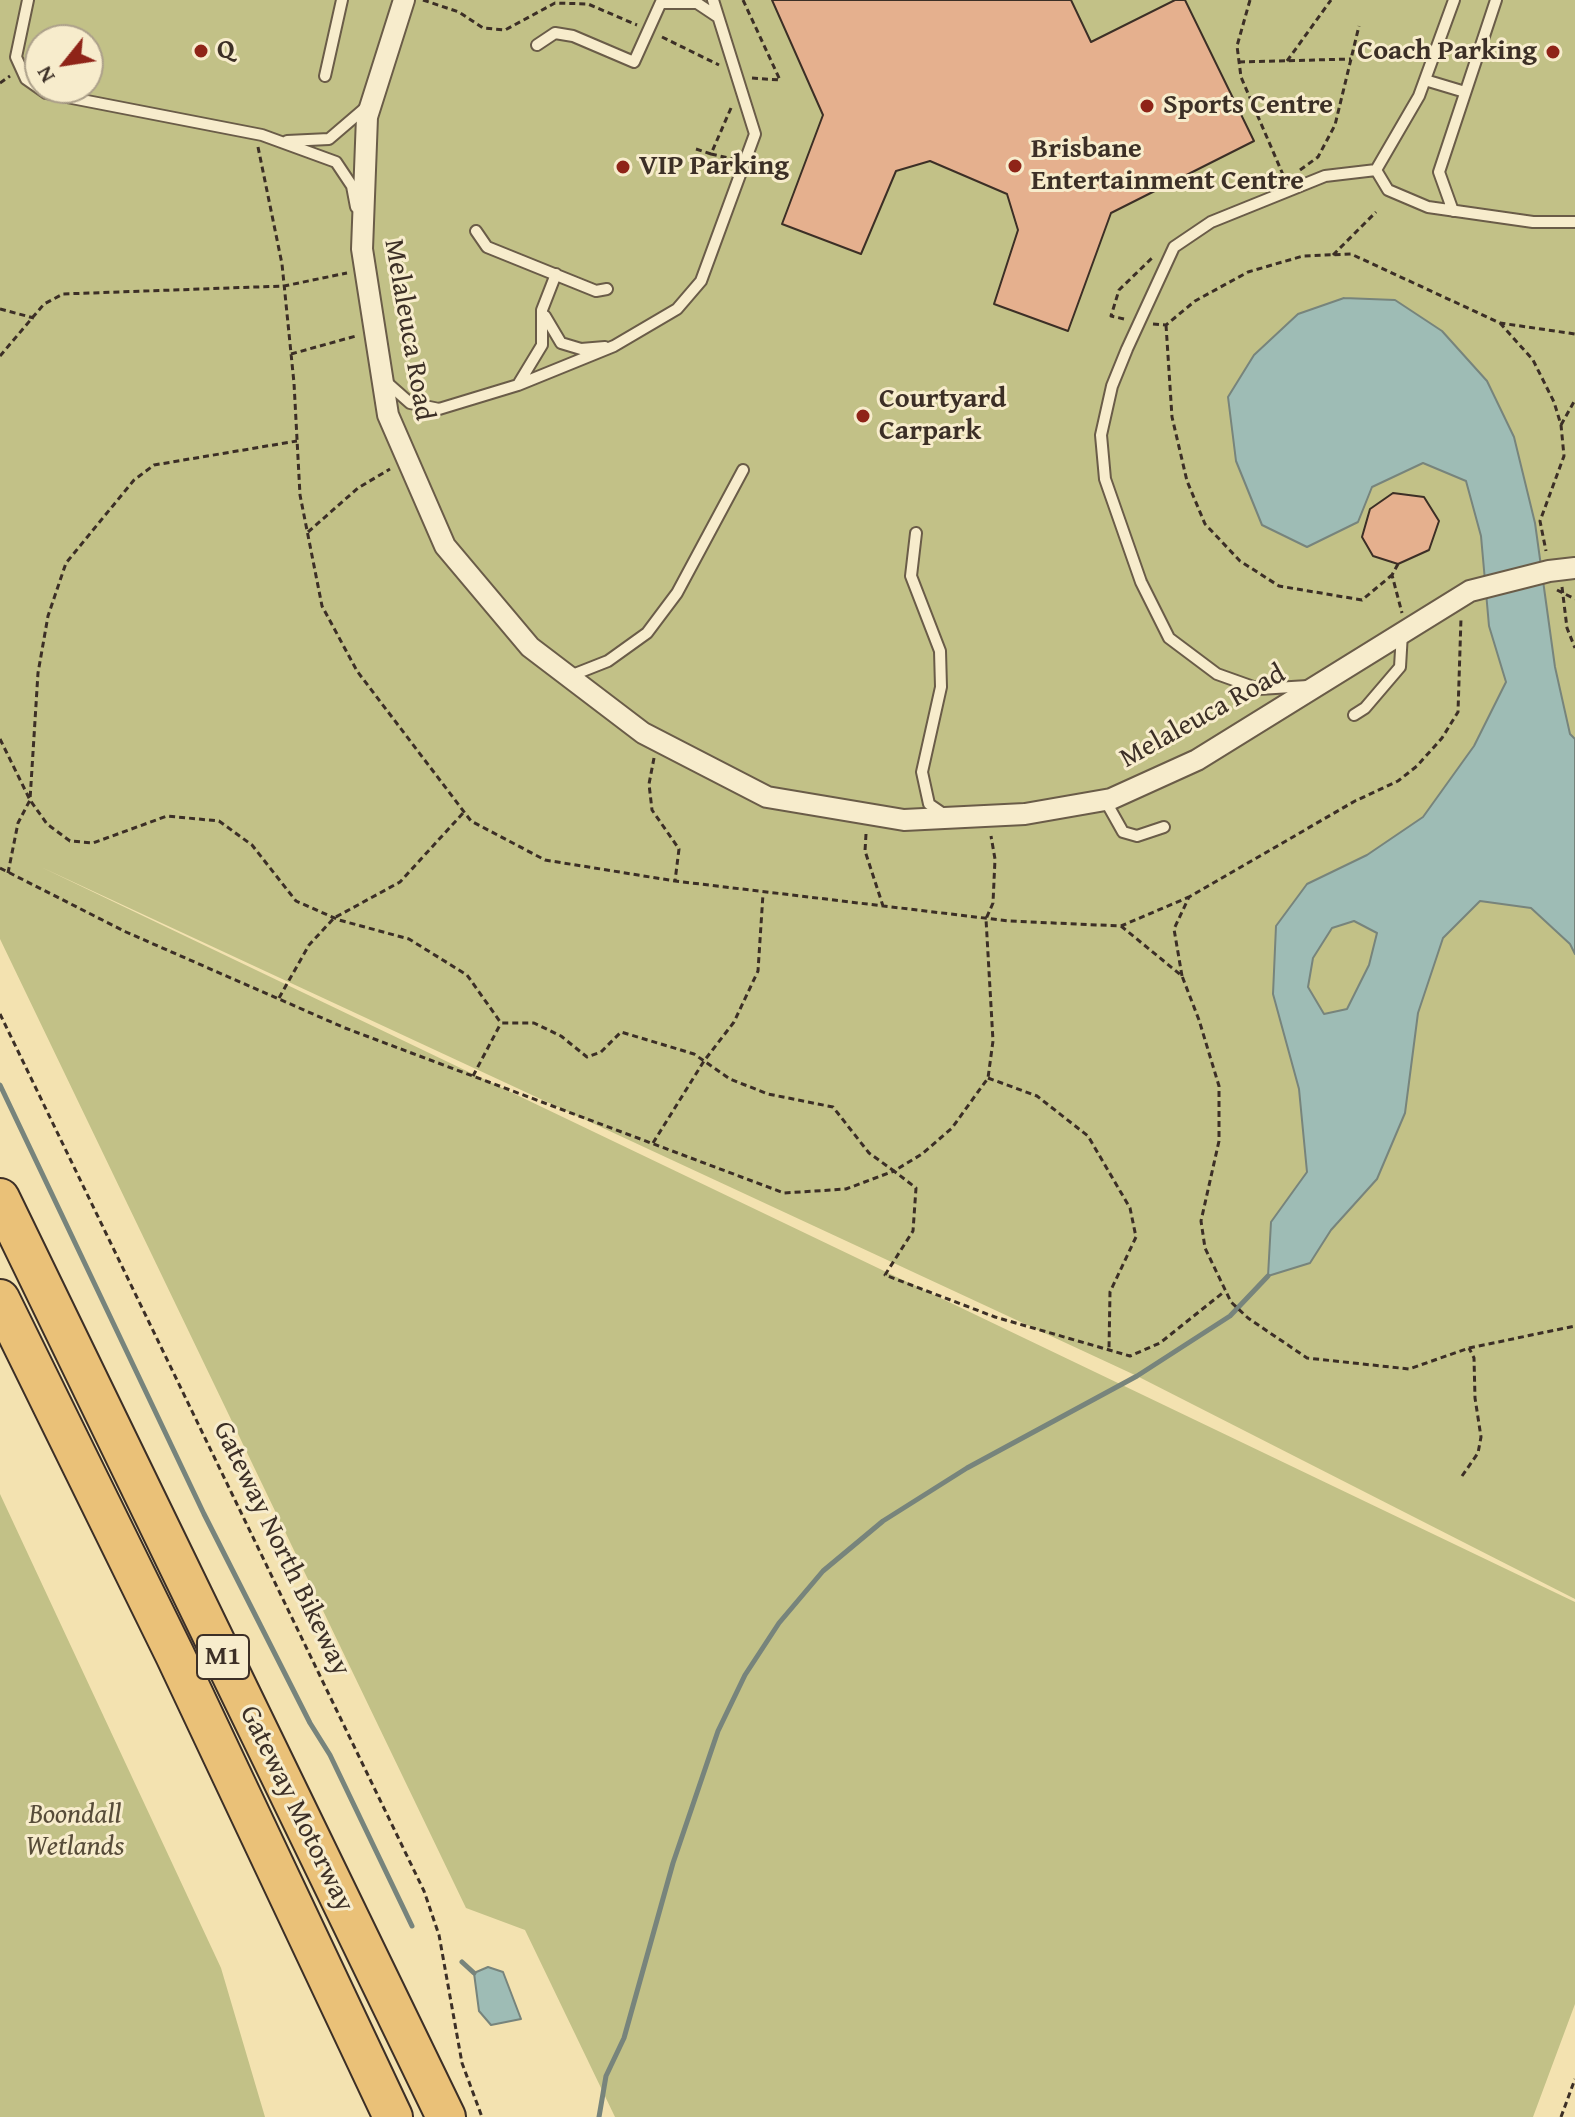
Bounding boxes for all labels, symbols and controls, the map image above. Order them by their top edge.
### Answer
north arrow [24,24,104,104]
place label: Q [217,34,235,68]
place label: Coach Parking [1357,35,1537,69]
marker: Q [192,42,210,60]
marker: Coach Parking [1544,43,1562,61]
text: N [27,61,62,89]
place label: Sports Centre [1163,89,1333,123]
marker: Sports Centre [1138,97,1156,115]
place label: Brisbane Entertainment Centre [1031,133,1304,199]
place label: VIP Parking [639,150,789,184]
marker: Brisbane Entertainment Centre [1006,157,1024,175]
marker: VIP Parking [614,158,632,176]
street label: Melaleuca Road [376,237,440,423]
place label: Courtyard Carpark [879,383,1006,449]
marker: Courtyard Carpark [854,407,872,425]
street label: Melaleuca Road [1115,658,1291,776]
street label: Gateway North Bikeway [205,1416,357,1682]
road number: M1 [197,1635,249,1679]
street label: Gateway Motorway [232,1700,360,1918]
park label: Boondall Wetlands [26,1799,124,1865]

